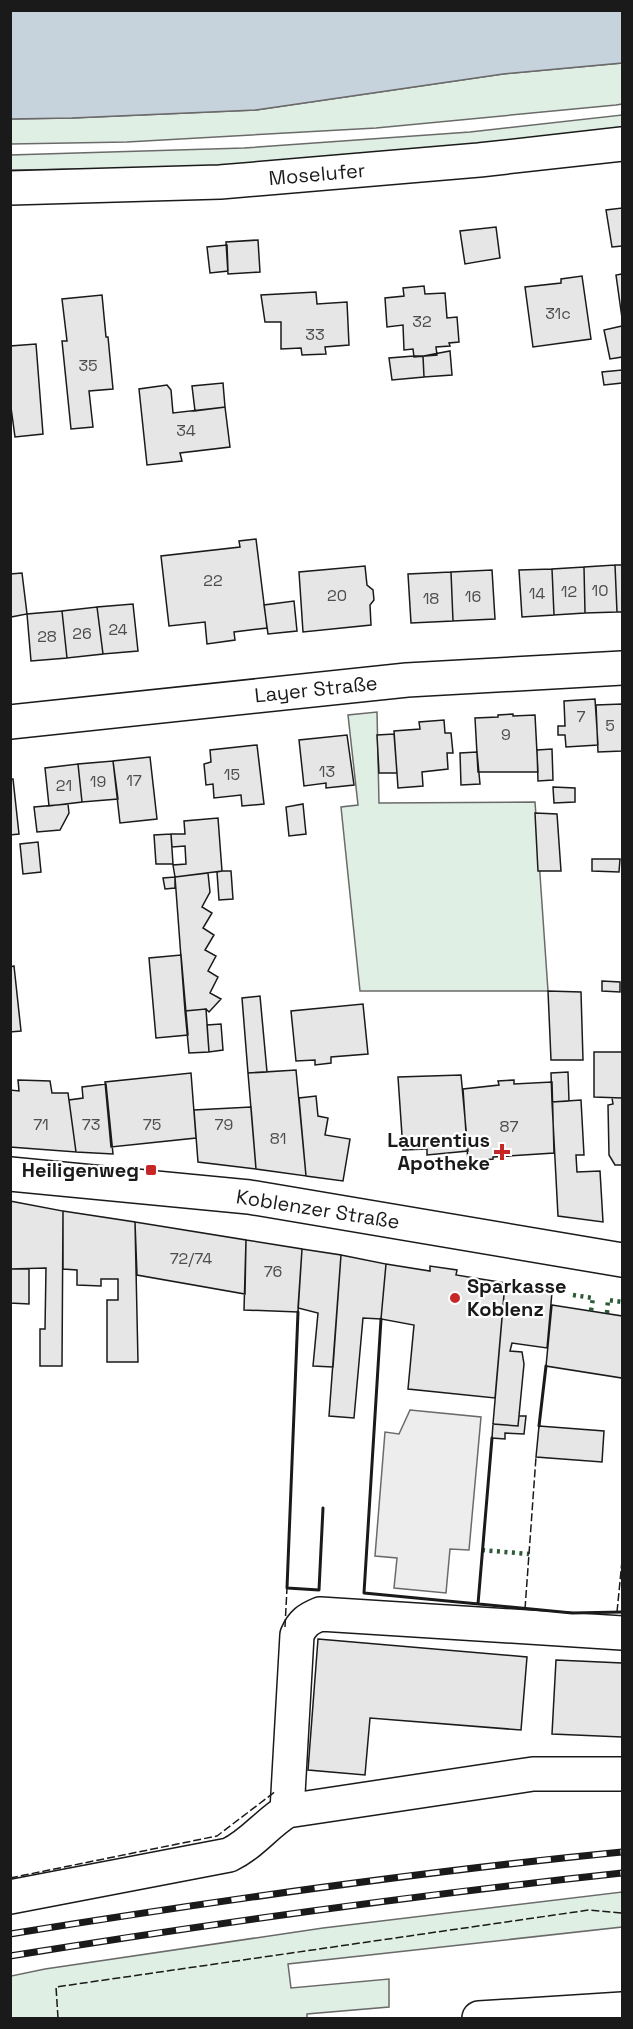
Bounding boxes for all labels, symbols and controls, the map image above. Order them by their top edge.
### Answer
street label: Moselufer [268,157,366,191]
house number: 31c [545,303,571,324]
house number: 32 [412,311,432,332]
house number: 33 [305,324,325,345]
house number: 35 [78,355,98,376]
house number: 34 [176,420,196,441]
house number: 22 [203,570,223,591]
house number: 10 [592,580,608,601]
house number: 12 [561,581,577,602]
house number: 14 [529,583,545,604]
house number: 20 [327,585,347,606]
house number: 16 [465,586,481,607]
house number: 18 [423,588,439,609]
house number: 24 [108,619,128,640]
house number: 26 [72,623,92,644]
house number: 28 [37,626,57,647]
street label: Layer Straße [253,670,379,708]
house number: 7 [576,706,586,727]
house number: 5 [605,715,615,736]
house number: 9 [501,724,511,745]
house number: 13 [319,761,335,782]
house number: 15 [224,764,240,785]
house number: 17 [126,770,142,791]
house number: 19 [90,771,106,792]
house number: 21 [56,775,72,796]
house number: 71 [33,1114,49,1135]
house number: 73 [82,1114,100,1135]
house number: 75 [143,1114,161,1135]
house number: 79 [215,1114,233,1135]
house number: 87 [500,1116,518,1137]
place label: Laurentius Apotheke [387,1127,490,1176]
house number: 81 [270,1128,286,1149]
marker: Laurentius Apotheke [495,1145,509,1159]
place label: Heiligenweg [22,1157,139,1183]
marker: Heiligenweg [144,1163,158,1177]
street label: Koblenzer Straße [234,1183,402,1235]
house number: 72/74 [170,1248,212,1269]
house number: 76 [264,1261,282,1282]
place label: Sparkasse Koblenz [467,1273,566,1322]
marker: Sparkasse Koblenz [448,1291,462,1305]

